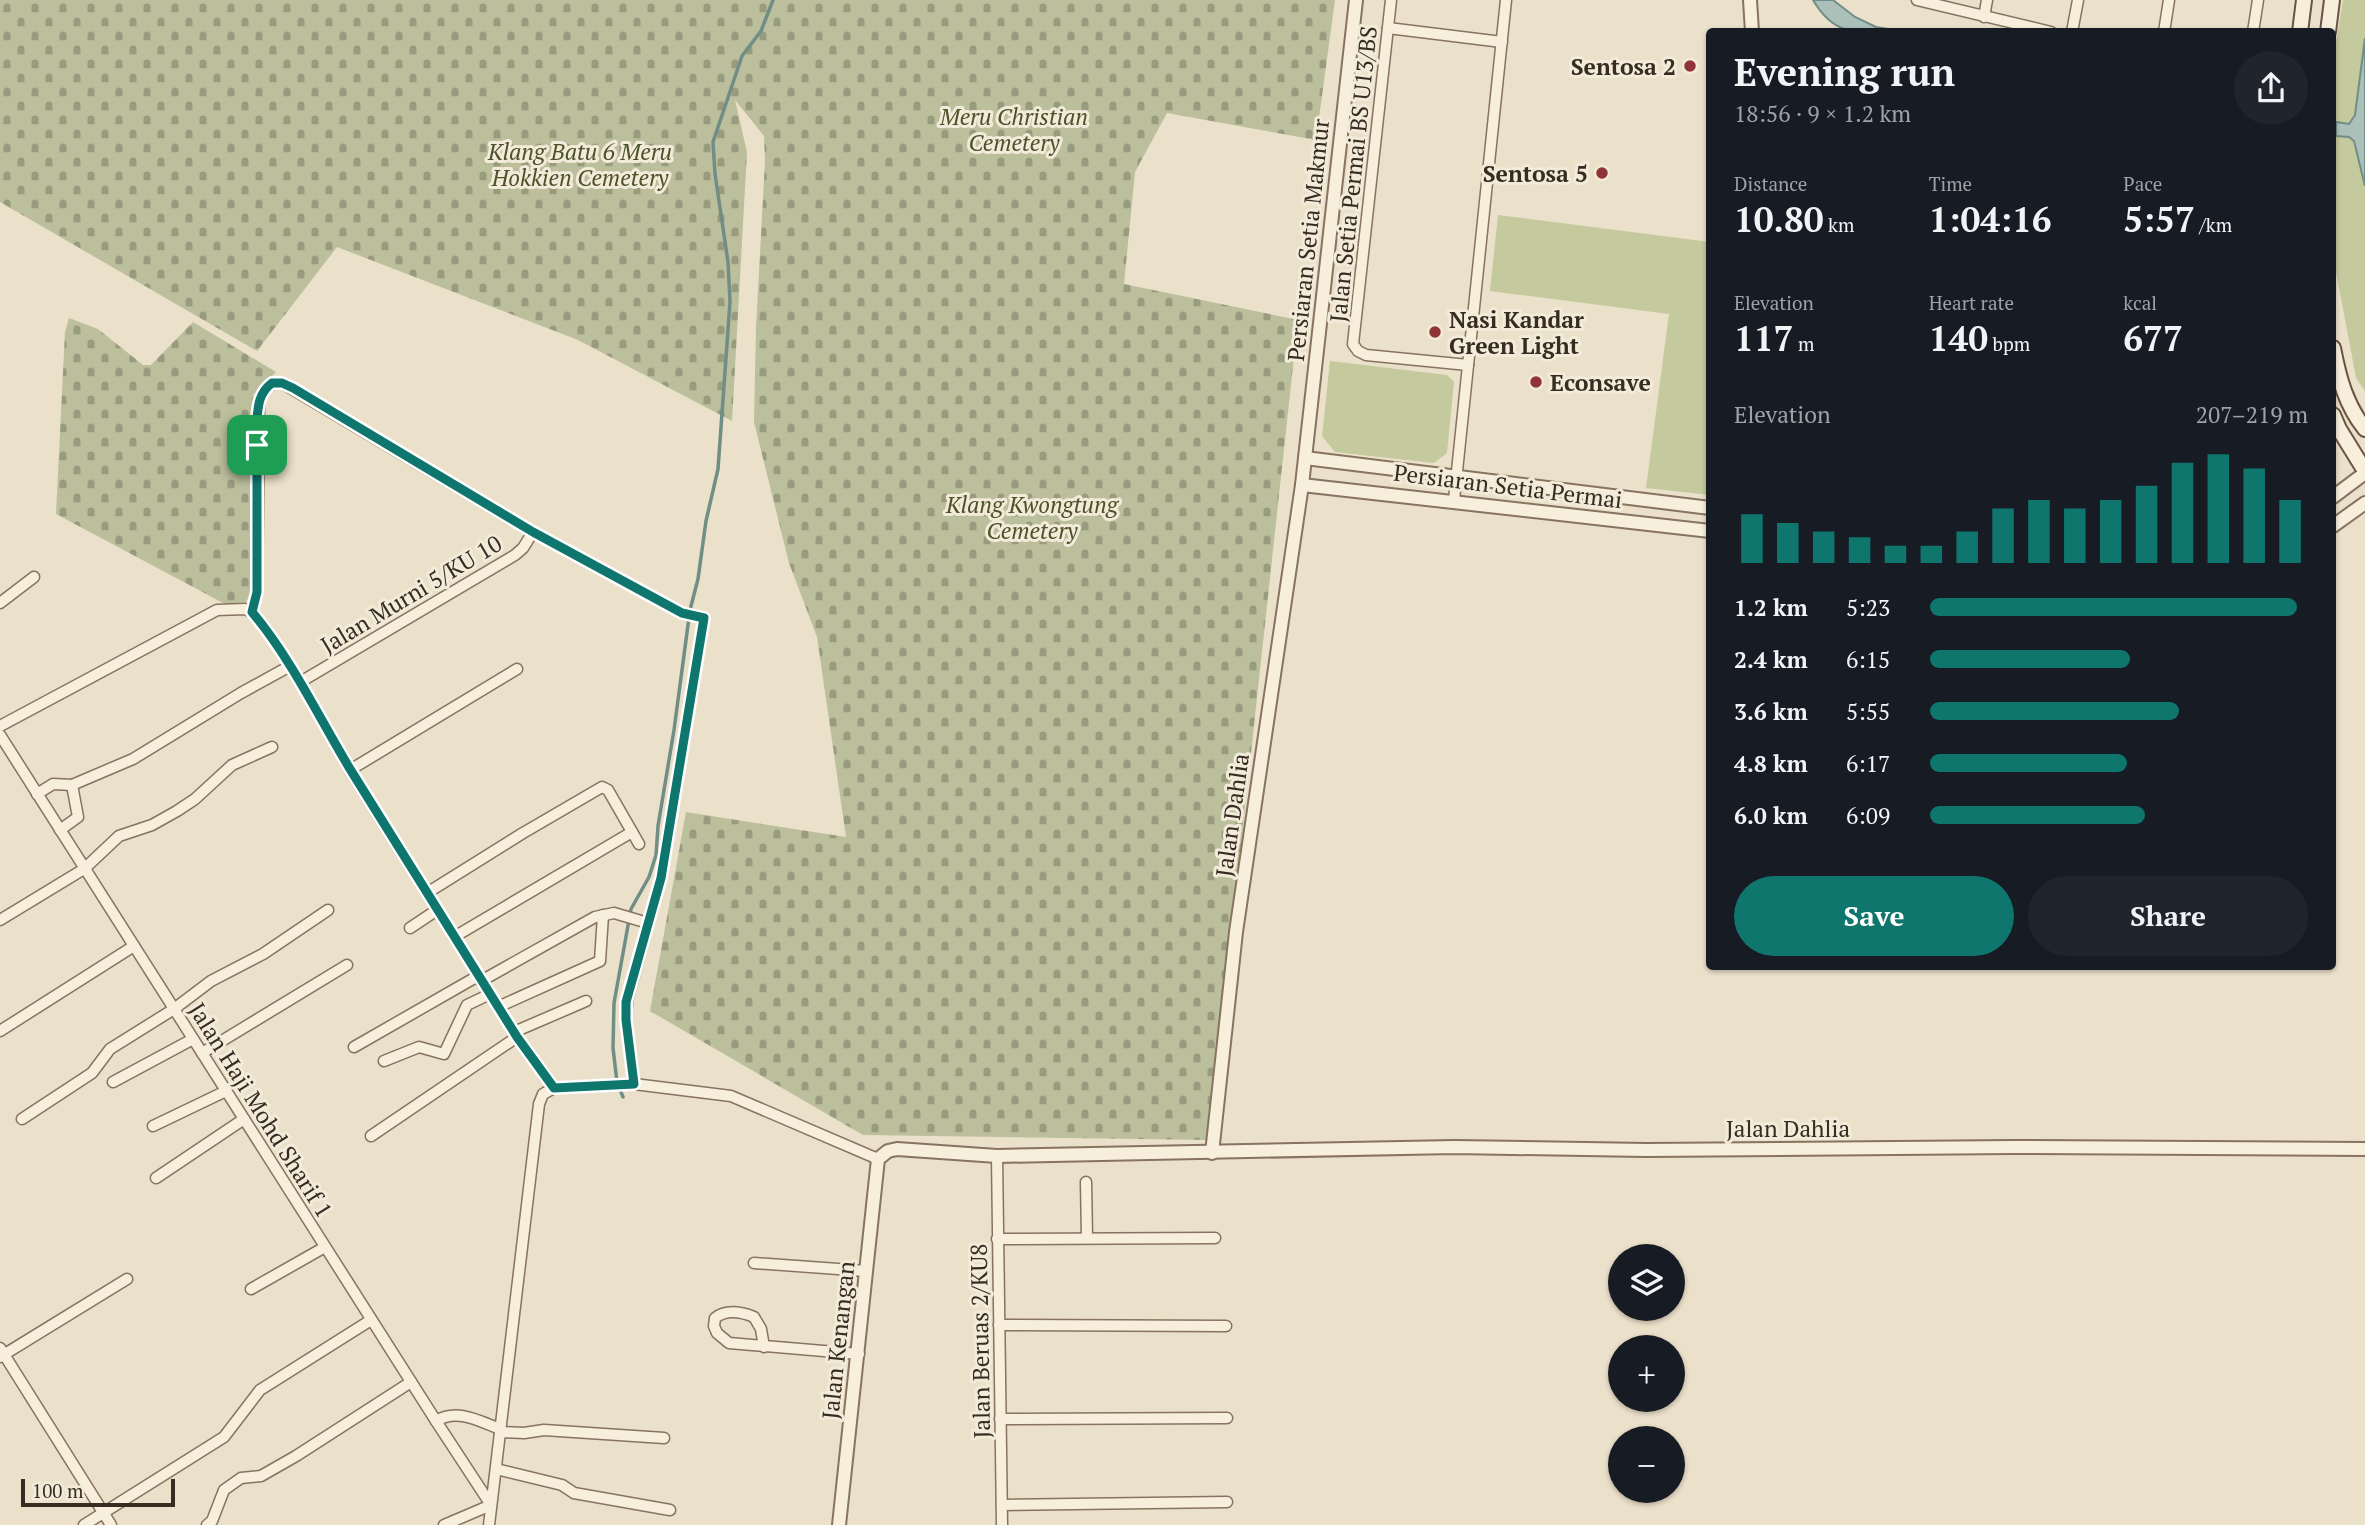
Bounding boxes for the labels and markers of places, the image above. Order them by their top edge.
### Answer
place label: Sentosa 2 [1571,51,1676,82]
marker: Sentosa 2 [1682,58,1698,74]
place label: Sentosa 5 [1483,158,1588,189]
marker: Sentosa 5 [1594,165,1610,181]
place label: Nasi Kandar Green Light [1449,304,1584,361]
marker: Nasi Kandar Green Light [1427,324,1443,340]
place label: Econsave [1550,367,1651,398]
marker: Econsave [1528,374,1544,390]
pin [227,415,287,475]

